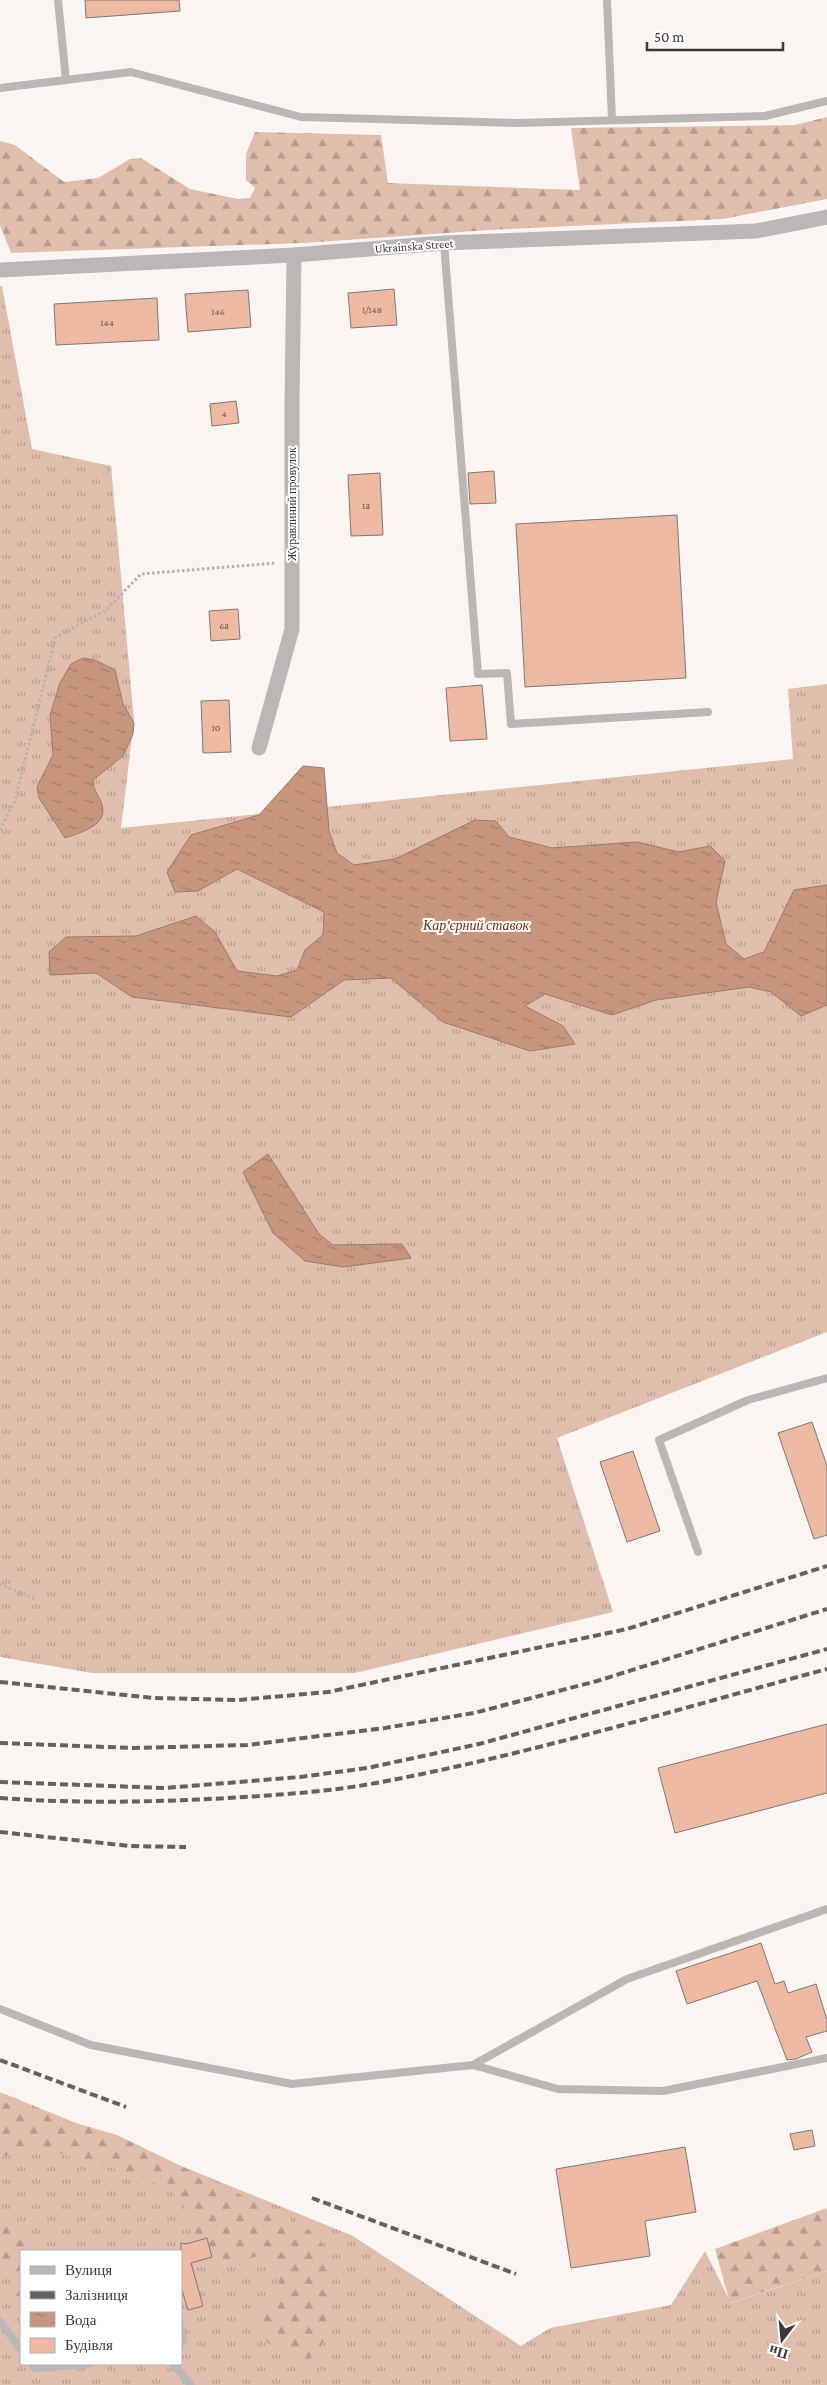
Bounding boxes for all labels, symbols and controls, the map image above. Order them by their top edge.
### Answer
scale bar [647,20,783,52]
text: 50 m [654,29,684,45]
street label: Ukrainska Street [374,236,455,256]
house number: 1/148 [362,304,382,315]
house number: 146 [211,306,225,317]
house number: 144 [100,317,114,328]
house number: 4 [221,408,227,419]
street label: Журавлиний провулок [285,447,299,561]
house number: 1а [362,500,370,511]
house number: 6а [219,620,229,631]
house number: 10 [212,722,221,733]
water label: Кар'єрний ставок [422,917,529,933]
legend [20,2250,182,2365]
text: Вулиця [65,2262,112,2278]
text: Залізниця [65,2287,128,2303]
text: Вода [65,2312,97,2328]
north arrow [757,2315,807,2365]
text: Будівля [65,2337,113,2353]
text: Пн [767,2342,790,2363]

